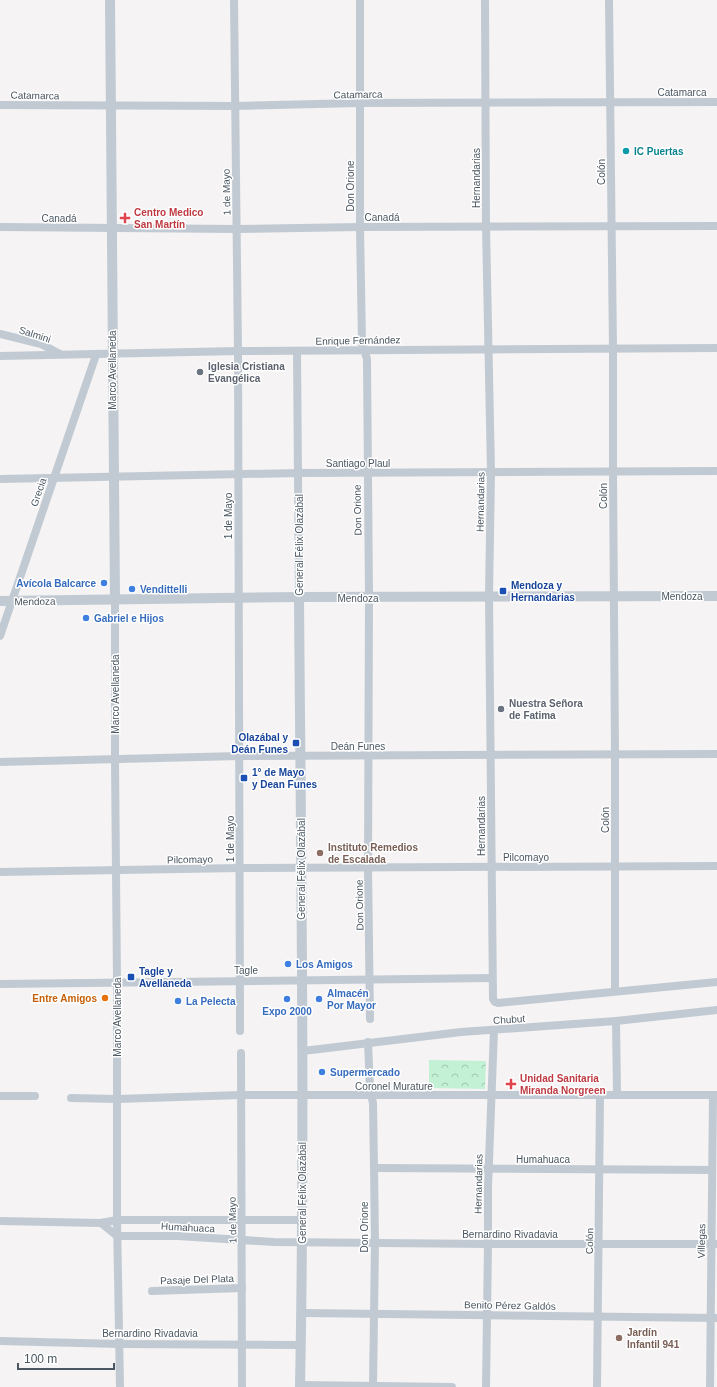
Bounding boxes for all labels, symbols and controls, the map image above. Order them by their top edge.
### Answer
street label: Catamarca [658,87,707,98]
street label: Catamarca [333,89,383,100]
street label: Catamarca [10,90,60,101]
marker: IC Puertas [621,146,631,156]
place label: IC Puertas [634,146,684,157]
street label: Hernandarias [471,148,482,208]
street label: Colón [596,159,607,185]
street label: Don Orione [345,160,356,212]
street label: 1 de Mayo [221,168,232,215]
place label: Centro Medico San Martín [134,207,203,230]
marker: Centro Medico San Martín [119,212,131,224]
street label: Canadá [364,212,400,223]
street label: Canadá [41,213,77,224]
street label: Salmini [18,324,52,345]
street label: Marco Avellaneda [107,330,118,410]
street label: Enrique Fernández [315,334,401,347]
place label: Iglesia Cristiana Evangélica [208,361,285,384]
marker: Iglesia Cristiana Evangélica [195,367,205,377]
street label: Santiago Plaul [326,458,390,469]
street label: Hernandarias [474,472,487,532]
street label: Grecia [28,476,49,508]
street label: Colón [598,483,609,509]
street label: Don Orione [352,484,363,536]
street label: 1 de Mayo [223,492,234,539]
street label: General Félix Olazábal [294,494,305,596]
place label: Avícola Balcarce [16,578,96,589]
marker: Avícola Balcarce [99,578,109,588]
place label: Mendoza y Hernandarias [511,580,575,603]
marker: Vendittelli [127,584,137,594]
place label: Vendittelli [140,584,187,595]
marker: Mendoza y Hernandarias [498,586,508,596]
street label: Mendoza [661,591,703,602]
street label: Mendoza [337,593,379,604]
street label: Mendoza [14,596,56,607]
marker: Gabriel e Hijos [81,613,91,623]
place label: Gabriel e Hijos [94,613,164,624]
street label: Marco Avellaneda [110,654,121,734]
place label: Nuestra Señora de Fatima [509,698,583,721]
marker: Nuestra Señora de Fatima [496,704,506,714]
place label: Olazábal y Deán Funes [231,732,288,755]
marker: Olazábal y Deán Funes [291,738,301,748]
street label: Deán Funes [331,741,385,752]
place label: 1° de Mayo y Dean Funes [252,767,317,790]
marker: 1° de Mayo y Dean Funes [239,773,249,783]
street label: Hernandarias [476,796,487,856]
street label: Colón [600,807,611,833]
street label: 1 de Mayo [225,815,236,862]
street label: General Félix Olazábal [296,818,307,920]
place label: Instituto Remedios de Escalada [328,842,418,865]
marker: Instituto Remedios de Escalada [315,848,325,858]
street label: Pilcomayo [503,852,549,863]
street label: Pilcomayo [167,854,214,865]
street label: Don Orione [354,879,365,931]
marker: Los Amigos [283,959,293,969]
place label: Los Amigos [296,959,353,970]
street label: Tagle [234,965,258,976]
place label: Tagle y Avellaneda [139,966,192,989]
marker: Tagle y Avellaneda [126,972,136,982]
street label: Marco Avellaneda [112,977,123,1057]
place label: Almacén Por Mayor [327,988,376,1011]
place label: Entre Amigos [32,993,97,1004]
marker: Entre Amigos [100,993,110,1003]
marker: Expo 2000 [282,994,292,1004]
marker: Almacén Por Mayor [314,994,324,1004]
marker: La Pelecta [173,996,183,1006]
place label: La Pelecta [186,996,236,1007]
place label: Expo 2000 [262,1006,312,1017]
street label: Chubut [493,1013,526,1026]
marker: Supermercado [317,1067,327,1077]
place label: Supermercado [330,1067,400,1078]
place label: Unidad Sanitaria Miranda Norgreen [520,1073,606,1096]
marker: Unidad Sanitaria Miranda Norgreen [505,1078,517,1090]
street label: Coronel Murature [355,1081,433,1092]
street label: General Félix Olazábal [297,1142,308,1244]
street label: Hernandarias [472,1154,485,1214]
street label: Humahuaca [516,1154,570,1165]
street label: 1 de Mayo [227,1196,238,1243]
street label: Don Orione [359,1201,370,1253]
street label: Humahuaca [161,1221,216,1234]
street label: Villegas [696,1223,707,1259]
street label: Colón [584,1228,595,1254]
street label: Bernardino Rivadavia [462,1229,558,1240]
street label: Pasaje Del Plata [160,1273,235,1286]
street label: Benito Pérez Galdós [464,1299,556,1312]
place label: Jardín Infantil 941 [627,1327,680,1350]
street label: Bernardino Rivadavia [102,1328,198,1339]
marker: Jardín Infantil 941 [614,1333,624,1343]
scale bar [18,1345,114,1371]
text: 100 m [24,1352,57,1366]

